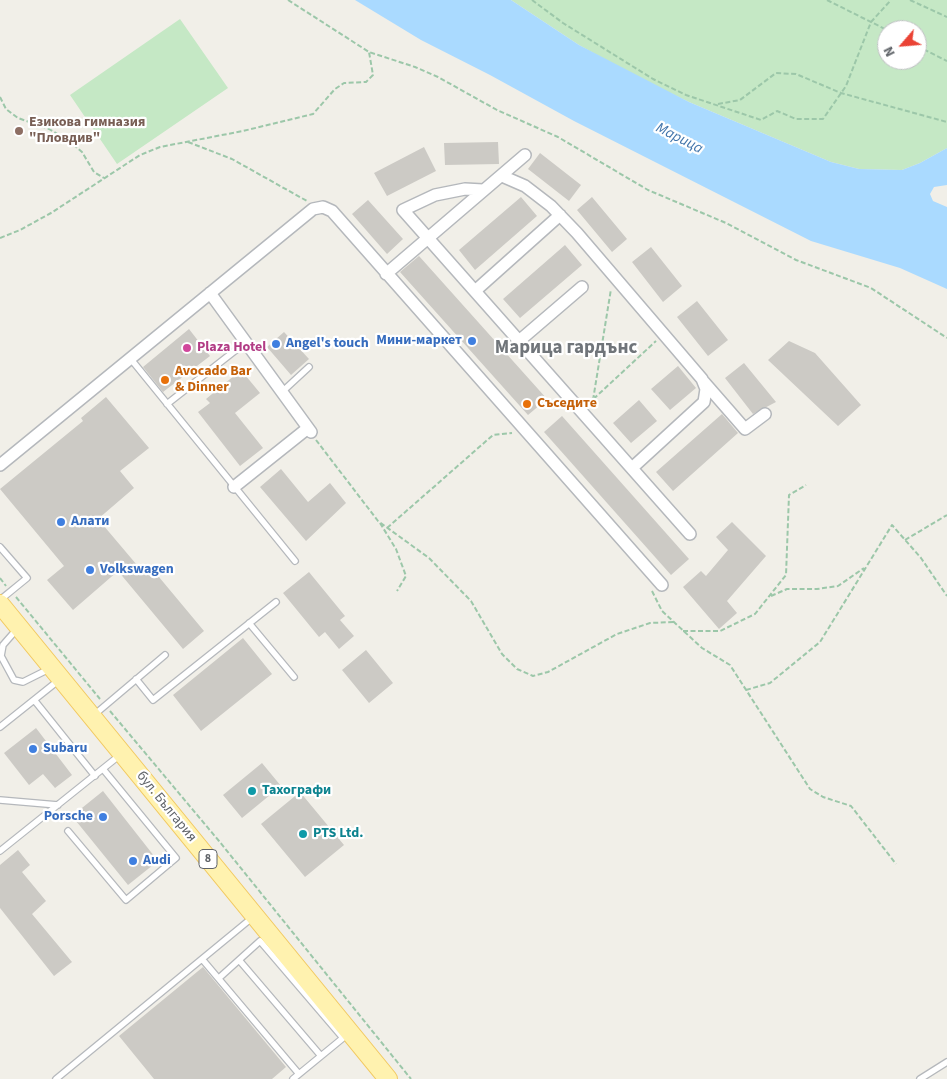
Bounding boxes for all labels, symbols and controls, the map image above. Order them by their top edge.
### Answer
north arrow [877,20,927,70]
text: N [879,43,901,60]
place label: Езикова гимназия "Пловдив" [29,115,145,148]
water label: Марица [652,119,706,159]
marker: Езикова гимназия "Пловдив" [13,125,25,137]
place label: Мини-маркет [376,333,462,349]
marker: Мини-маркет [466,335,478,347]
place label: Angel's touch [286,336,369,352]
marker: Angel's touch [270,338,282,350]
district label: Марица гардънс [495,338,637,360]
place label: Plaza Hotel [197,340,266,356]
marker: Plaza Hotel [181,342,193,354]
place label: Avocado Bar & Dinner [175,364,252,397]
marker: Avocado Bar & Dinner [159,374,171,386]
place label: Съседите [537,396,597,412]
marker: Съседите [521,398,533,410]
place label: Алати [71,514,109,530]
marker: Алати [55,516,67,528]
place label: Volkswagen [100,562,174,578]
marker: Volkswagen [84,564,96,576]
place label: Subaru [43,741,88,757]
marker: Subaru [27,743,39,755]
street label: бул. България [132,768,200,846]
place label: Тахографи [262,783,331,799]
marker: Тахографи [246,785,258,797]
place label: Porsche [44,809,93,825]
marker: Porsche [97,811,109,823]
place label: PTS Ltd. [313,826,363,842]
marker: PTS Ltd. [297,828,309,840]
road number: 8 [199,850,217,869]
place label: Audi [143,853,171,869]
marker: Audi [127,855,139,867]

